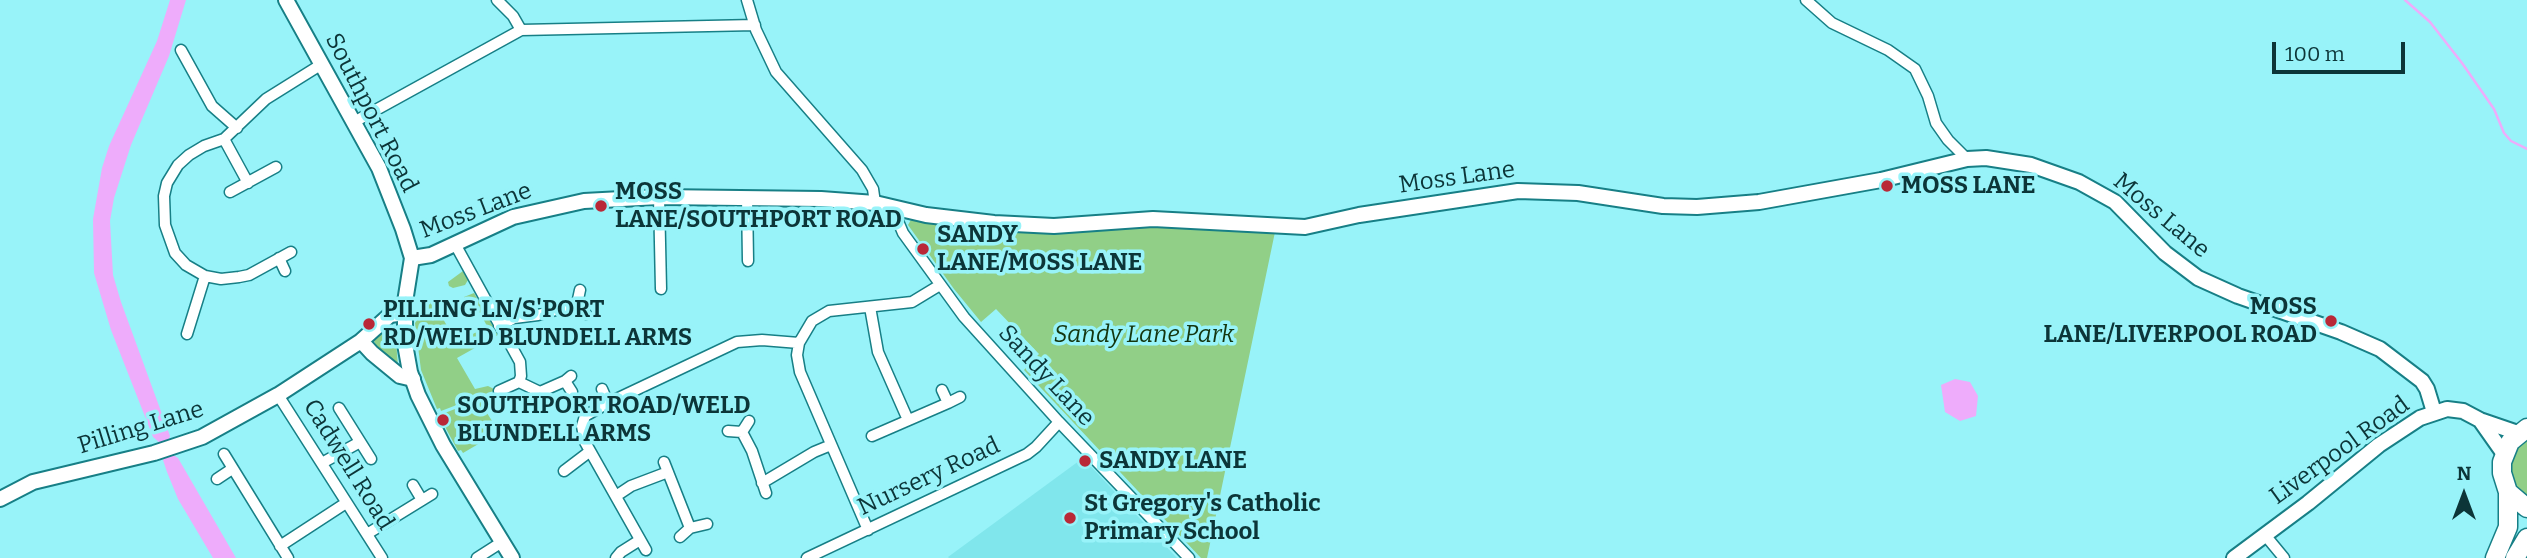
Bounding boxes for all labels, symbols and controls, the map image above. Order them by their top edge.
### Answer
scale bar [2275,28,2408,72]
street label: Southport Road [318,29,424,197]
text: 100 m [2285,41,2345,67]
street label: Moss Lane [1397,156,1517,200]
street label: Moss Lane [2107,167,2215,265]
place label: MOSS LANE [1901,172,2036,200]
street label: Moss Lane [416,177,536,245]
place label: MOSS LANE/SOUTHPORT ROAD [615,178,902,234]
marker: MOSS LANE [1879,178,1895,194]
marker: MOSS LANE/SOUTHPORT ROAD [593,198,609,214]
place label: SANDY LANE/MOSS LANE [937,221,1142,277]
marker: SANDY LANE/MOSS LANE [915,241,931,257]
place label: MOSS LANE/LIVERPOOL ROAD [2044,293,2317,349]
place label: PILLING LN/S'PORT RD/WELD BLUNDELL ARMS [383,296,692,352]
marker: MOSS LANE/LIVERPOOL ROAD [2323,313,2339,329]
marker: PILLING LN/S'PORT RD/WELD BLUNDELL ARMS [361,316,377,332]
street label: Sandy Lane [992,319,1100,433]
park label: Sandy Lane Park [1054,321,1234,349]
street label: Liverpool Road [2265,391,2415,511]
place label: SOUTHPORT ROAD/WELD BLUNDELL ARMS [457,392,750,448]
street label: Cadwell Road [296,394,400,536]
street label: Pilling Lane [75,395,207,461]
marker: SOUTHPORT ROAD/WELD BLUNDELL ARMS [435,412,451,428]
street label: Nursery Road [853,431,1005,523]
place label: SANDY LANE [1099,447,1247,475]
marker: SANDY LANE [1077,453,1093,469]
north arrow [2429,460,2499,530]
text: N [2457,462,2471,485]
place label: St Gregory's Catholic Primary School [1084,490,1321,546]
marker: St Gregory's Catholic Primary School [1062,510,1078,526]

